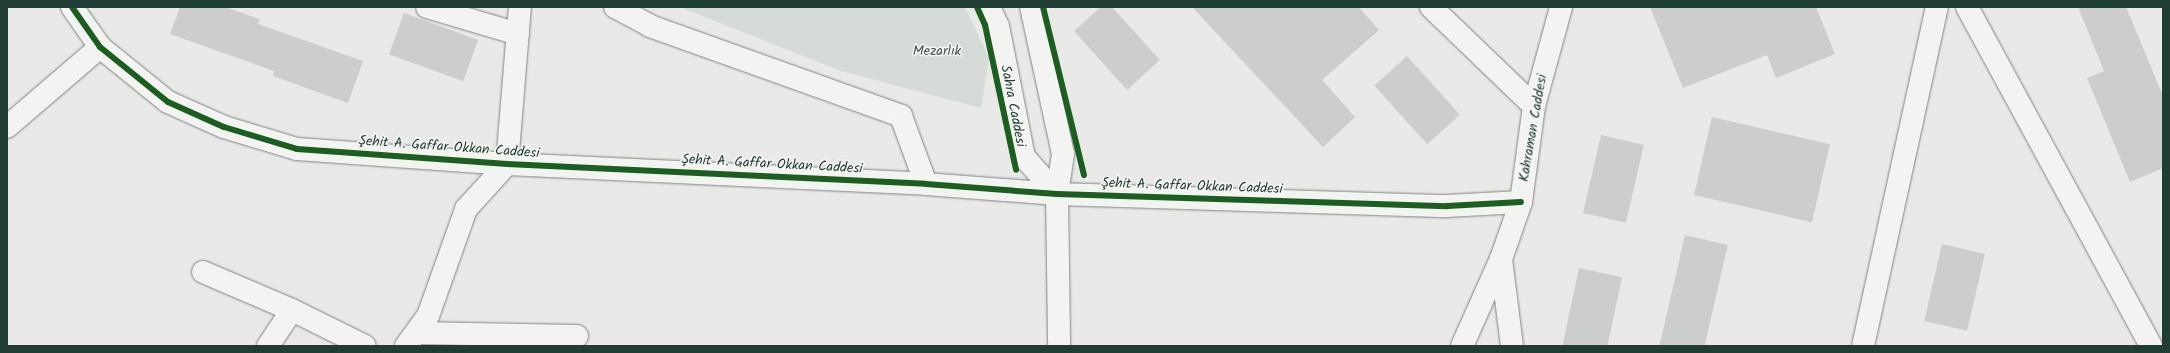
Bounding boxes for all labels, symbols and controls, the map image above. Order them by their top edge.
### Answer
park label: Mezarlık [913,43,961,59]
street label: Sahra Caddesi [997,64,1029,148]
street label: Kahraman Caddesi [1515,73,1551,183]
street label: Şehit A. Gaffar Okkan Caddesi [358,132,540,162]
street label: Şehit A. Gaffar Okkan Caddesi [681,151,863,177]
street label: Şehit A. Gaffar Okkan Caddesi [1101,174,1283,198]

